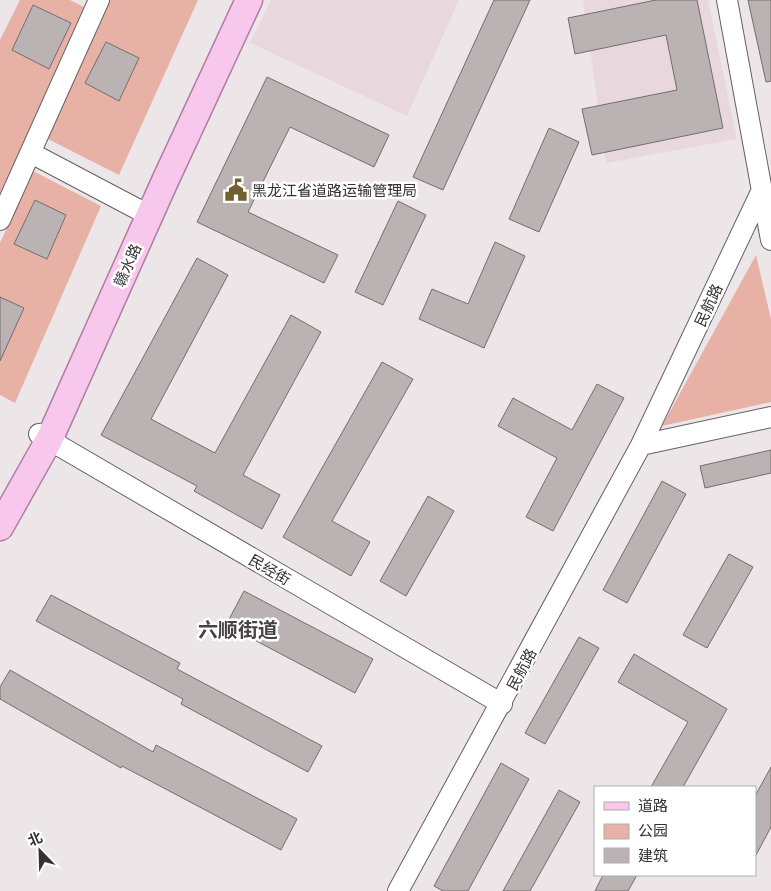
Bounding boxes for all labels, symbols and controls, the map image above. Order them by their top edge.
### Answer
public building icon: 黑龙江省道路运输管理局 [223,177,249,203]
place label: 黑龙江省道路运输管理局 [252,181,417,199]
street label: 赣水路 [110,241,144,289]
street label: 民航路 [690,281,726,329]
street label: 民经街 [246,550,294,588]
district label: 六顺街道 [198,617,278,641]
street label: 民航路 [502,645,540,693]
legend [594,786,756,876]
text: 道路 [638,796,668,814]
text: 公园 [638,821,668,839]
north arrow [15,826,65,876]
text: 北 [25,828,44,849]
text: 建筑 [638,846,668,864]

